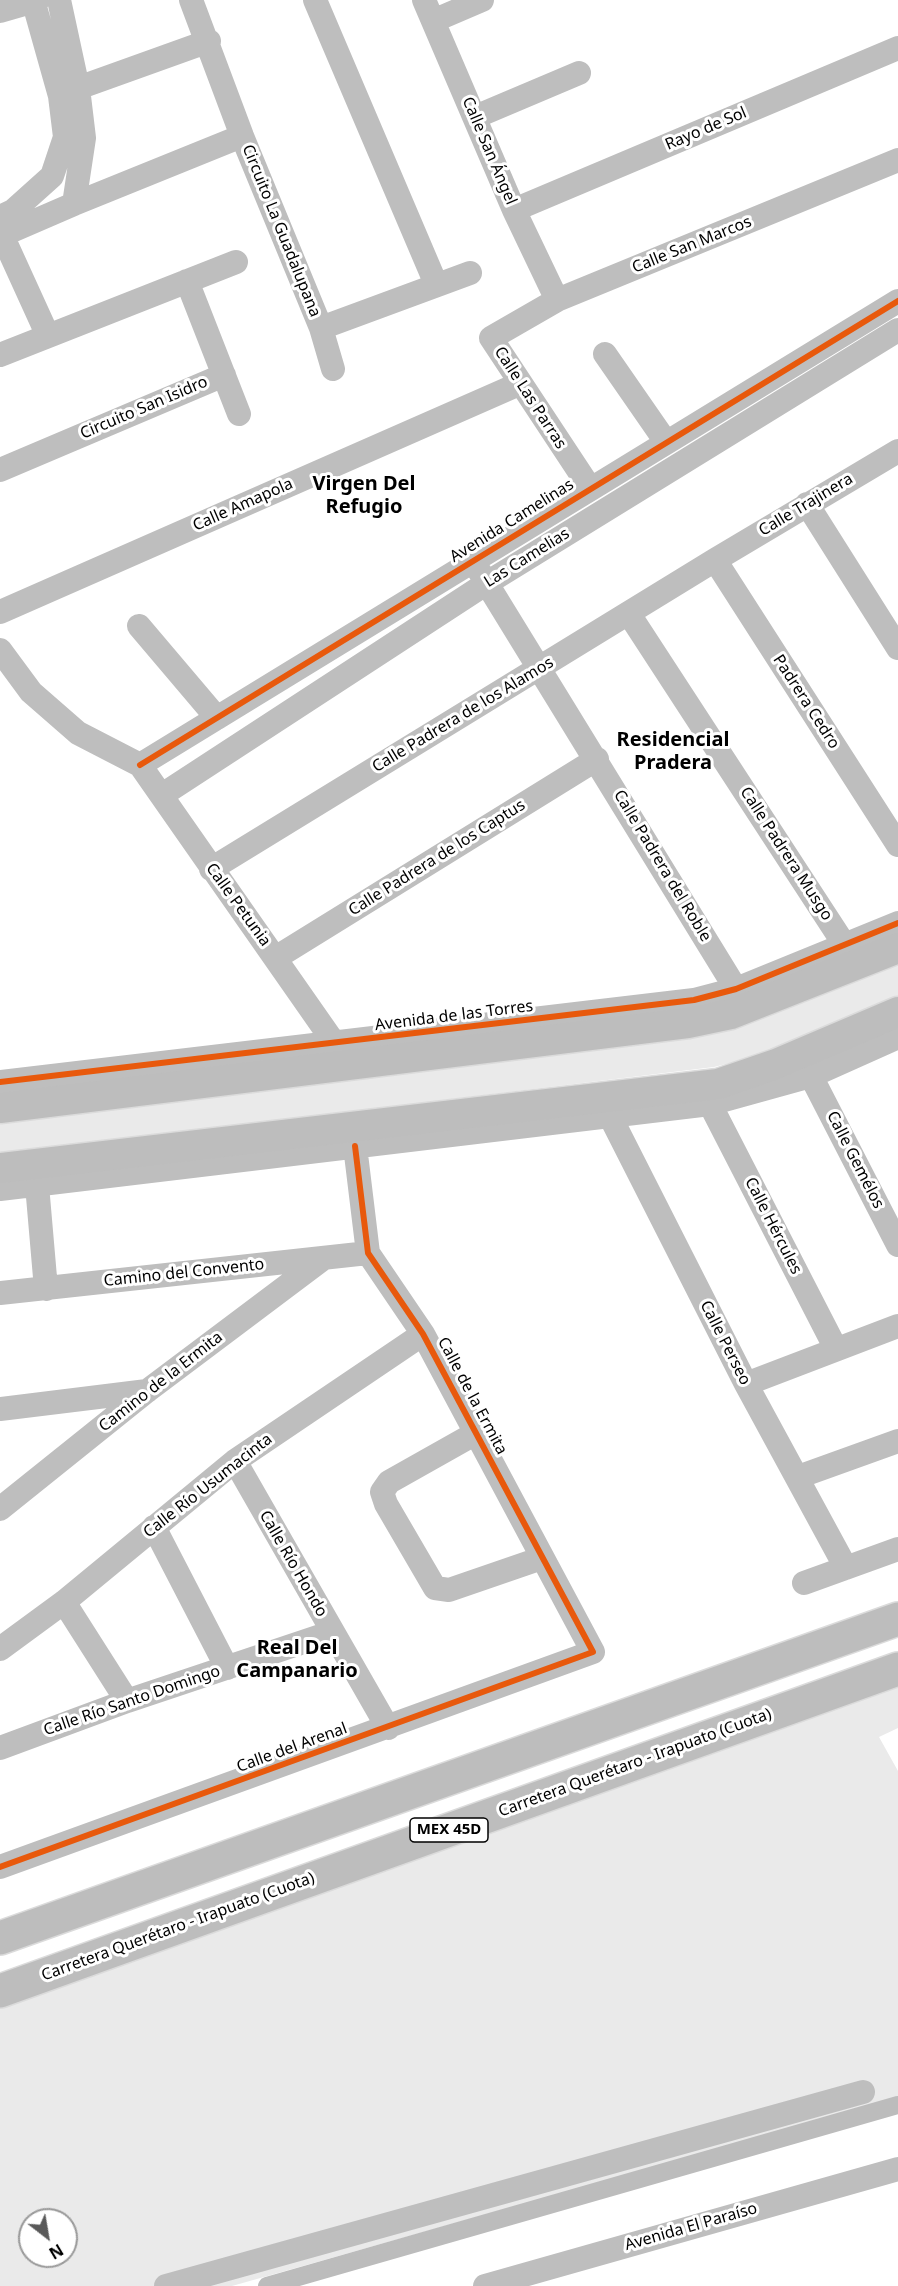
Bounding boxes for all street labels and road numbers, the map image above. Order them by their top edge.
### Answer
street label: Calle San Ángel [458,94,520,208]
street label: Rayo de Sol [662,103,750,155]
street label: Circuito La Guadalupana [238,142,324,320]
street label: Calle San Marcos [629,212,755,278]
street label: Calle Las Parras [490,343,570,453]
street label: Circuito San Isidro [77,372,211,444]
street label: Calle Trajinera [755,469,857,541]
street label: Calle Amapola [190,474,296,536]
street label: Avenida Camelinas [447,475,577,567]
street label: Las Camelias [481,524,573,592]
street label: Padrera Cedro [768,651,844,753]
street label: Calle Padrera de los Alamos [369,653,557,777]
street label: Calle Padrera Musgo [736,784,836,924]
street label: Calle Padrera del Roble [609,787,715,945]
street label: Calle Padrera de los Captus [345,796,529,920]
street label: Calle Petunia [201,860,275,950]
street label: Avenida de las Torres [374,997,534,1035]
street label: Calle Gemélos [822,1108,888,1212]
street label: Calle Hércules [740,1174,806,1278]
street label: Camino del Convento [103,1255,265,1291]
street label: Calle Perseo [696,1298,754,1388]
street label: Camino de la Ermita [95,1328,227,1436]
street label: Calle de la Ermita [433,1334,511,1458]
street label: Calle Río Usumacinta [140,1430,276,1542]
street label: Calle Río Hondo [255,1508,331,1620]
street label: Calle Río Santo Domingo [41,1662,223,1740]
street label: Carretera Querétaro - Irapuato (Cuota) [496,1705,774,1821]
street label: Calle del Arenal [234,1719,350,1777]
road number: MEX 45D [410,1818,488,1842]
street label: Carretera Querétaro - Irapuato (Cuota) [39,1869,317,1985]
street label: Avenida El Paraíso [623,2199,759,2255]

